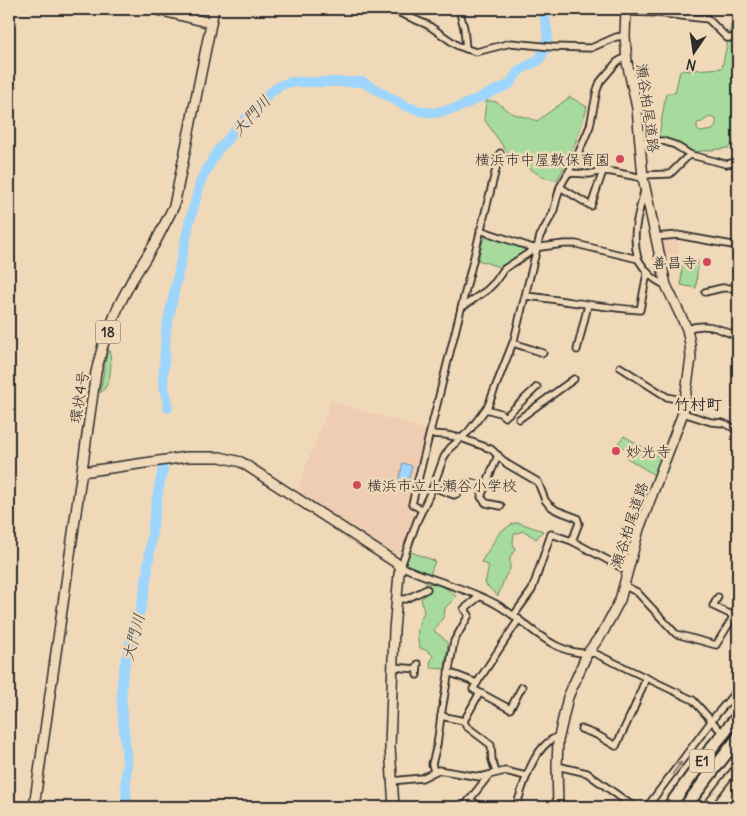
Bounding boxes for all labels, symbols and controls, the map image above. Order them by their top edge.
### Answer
north arrow [670,28,720,78]
text: N [684,55,698,75]
street label: 瀬谷柏尾道路 [632,62,664,154]
water label: 大門川 [227,91,275,139]
place label: 横浜市中屋敷保育園 [475,150,610,169]
marker: 横浜市中屋敷保育園 [614,153,626,165]
place label: 善昌寺 [652,253,697,272]
marker: 善昌寺 [701,256,713,268]
road number: 18 [96,321,120,344]
street label: 環状4号 [65,369,93,425]
district label: 竹村町 [674,394,722,414]
place label: 妙光寺 [626,442,671,461]
marker: 妙光寺 [610,445,622,457]
place label: 横浜市立上瀬谷小学校 [367,476,517,495]
marker: 横浜市立上瀬谷小学校 [351,479,363,491]
street label: 瀬谷柏尾道路 [606,479,652,571]
water label: 大門川 [117,611,149,663]
road number: E1 [690,749,714,772]
one-way arrow [672,761,682,775]

